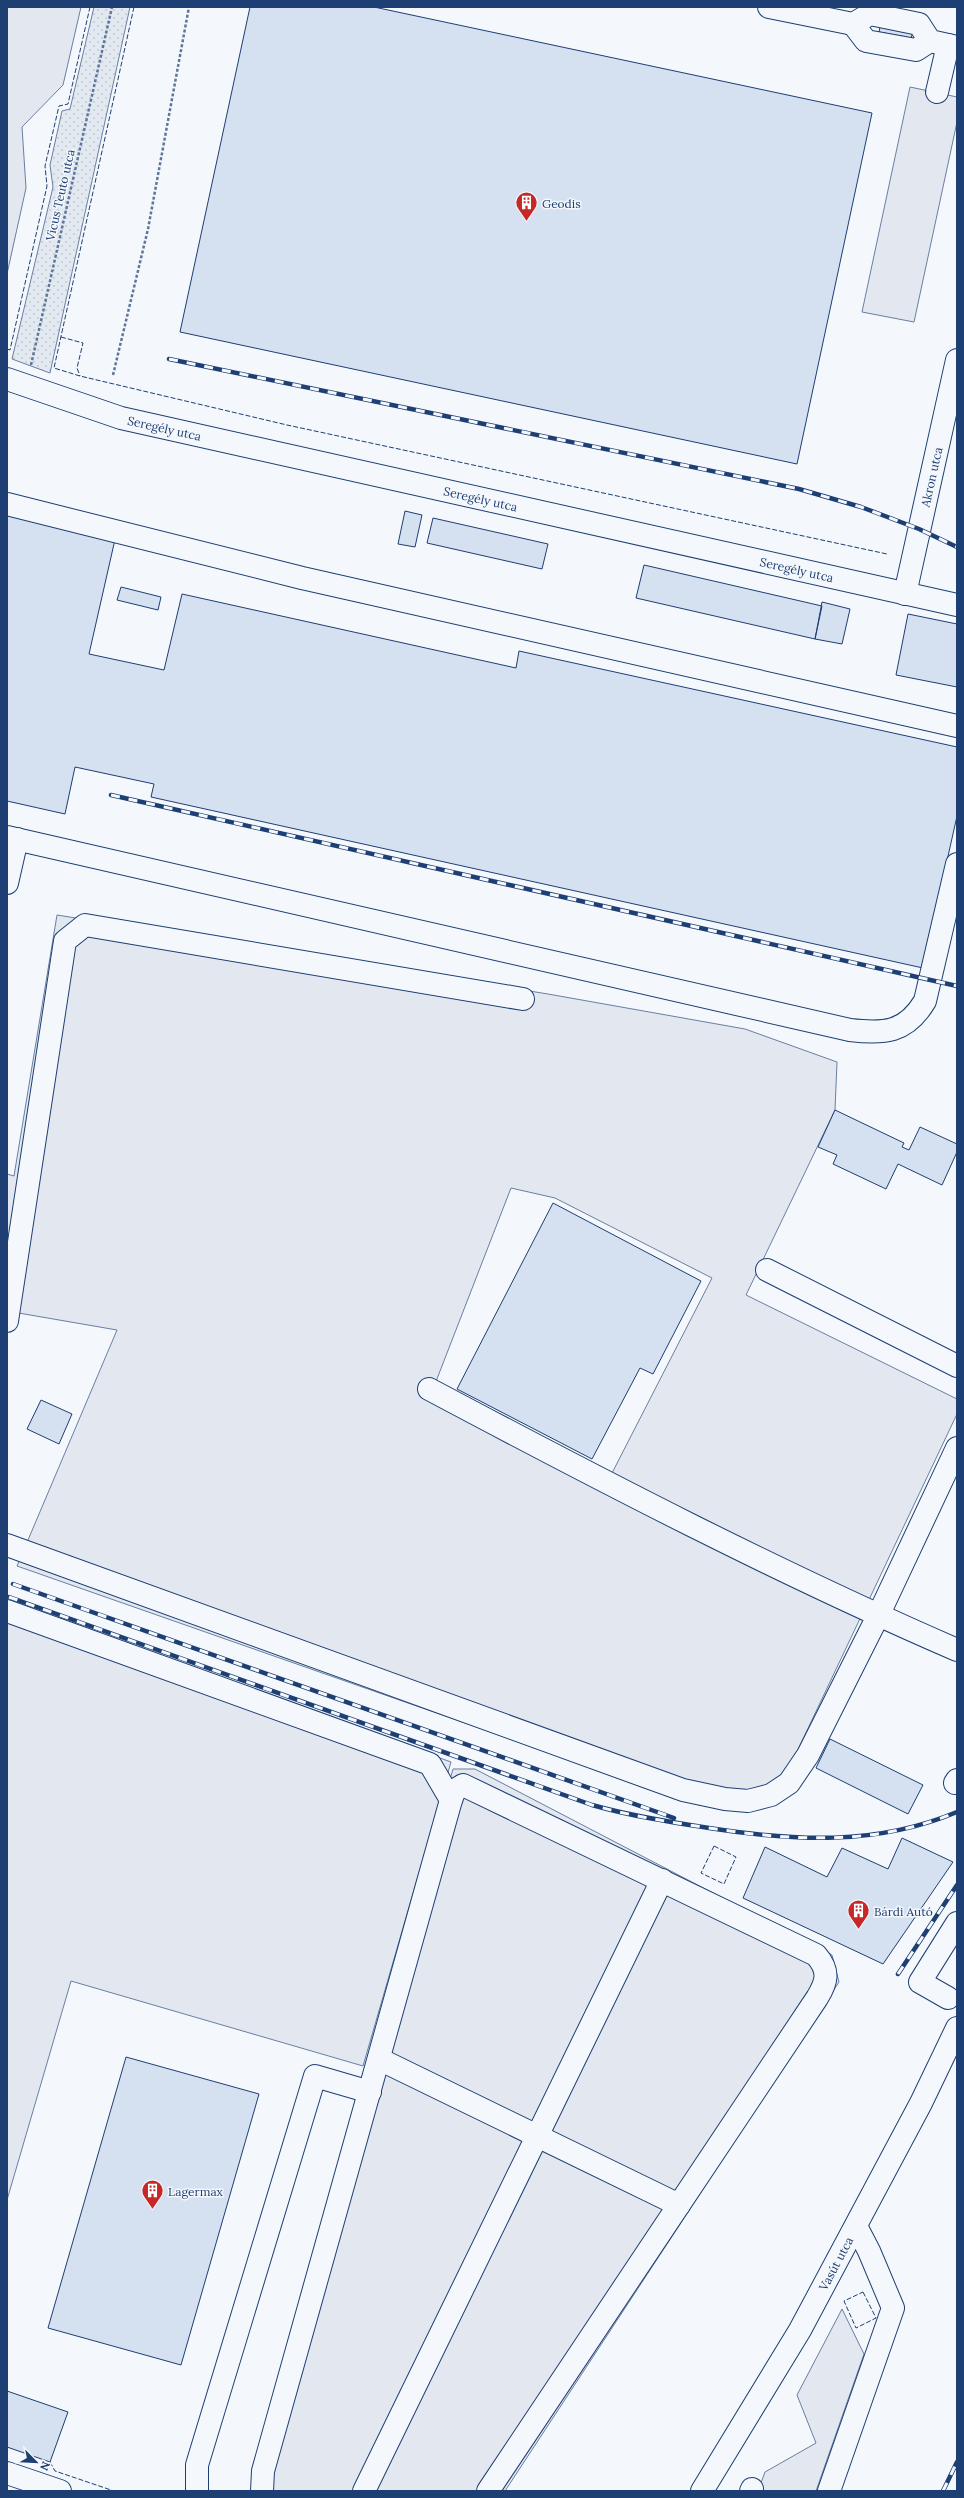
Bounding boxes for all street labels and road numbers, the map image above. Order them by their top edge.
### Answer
street label: Vicus Teuto utca [42,148,78,243]
street label: Seregély utca [126,412,203,443]
street label: Akron utca [917,445,945,509]
street label: Seregély utca [442,483,519,514]
street label: Seregély utca [758,554,835,585]
street label: Vasút utca [815,2234,856,2294]

